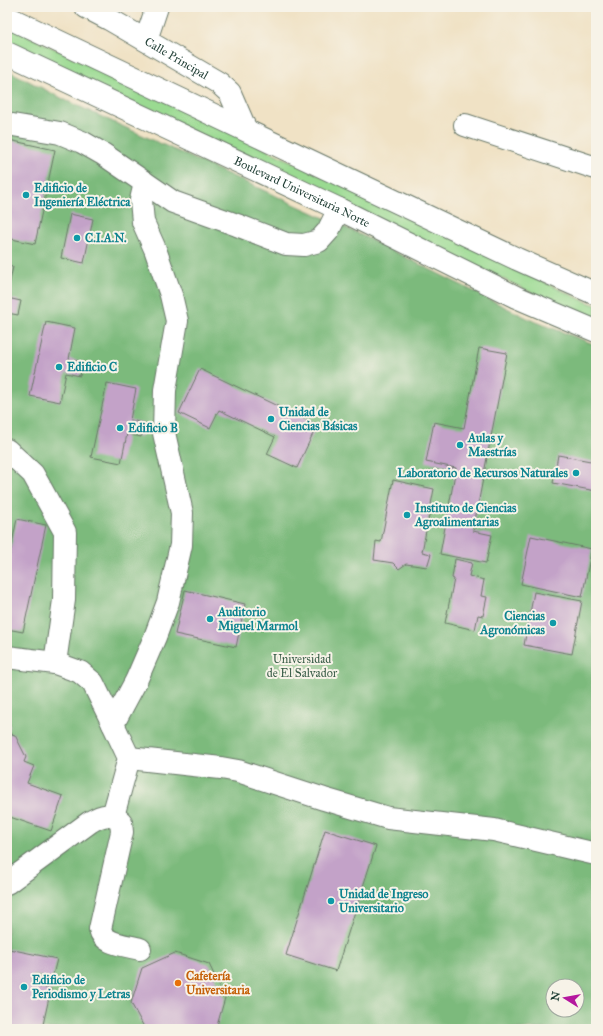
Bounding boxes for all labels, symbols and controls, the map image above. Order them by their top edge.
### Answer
street label: Calle Principal [142,34,211,83]
street label: Boulevard Universitaria Norte [232,154,372,230]
place label: Edificio de Ingeniería Eléctrica [34,181,131,210]
marker: Edificio de Ingeniería Eléctrica [21,190,31,200]
place label: C.I.A.N. [85,231,127,245]
marker: C.I.A.N. [72,233,82,243]
place label: Edificio C [67,360,117,374]
marker: Edificio C [54,362,64,372]
place label: Unidad de Ciencias Básicas [279,405,358,433]
marker: Unidad de Ciencias Básicas [266,414,276,424]
place label: Edificio B [128,421,178,435]
marker: Edificio B [115,423,125,433]
place label: Aulas y Maestrías [467,431,517,459]
marker: Aulas y Maestrías [455,440,465,450]
place label: Laboratorio de Recursos Naturales [398,466,569,480]
marker: Laboratorio de Recursos Naturales [571,468,581,478]
place label: Instituto de Ciencias Agroalimentarias [414,501,517,530]
marker: Instituto de Ciencias Agroalimentarias [402,510,412,520]
place label: Auditorio Miguel Marmol [217,605,299,634]
place label: Ciencias Agronómicas [479,609,546,638]
marker: Auditorio Miguel Marmol [205,614,215,624]
marker: Ciencias Agronómicas [548,618,558,628]
park label: Universidad de El Salvador [267,652,338,680]
place label: Unidad de Ingreso Universitario [339,887,428,915]
marker: Unidad de Ingreso Universitario [326,896,336,906]
place label: Cafetería Universitaria [186,969,251,997]
place label: Edificio de Periodismo y Letras [32,973,131,1002]
marker: Cafetería Universitaria [173,978,183,988]
north arrow [545,978,585,1018]
marker: Edificio de Periodismo y Letras [19,982,29,992]
text: N [548,990,563,1002]

